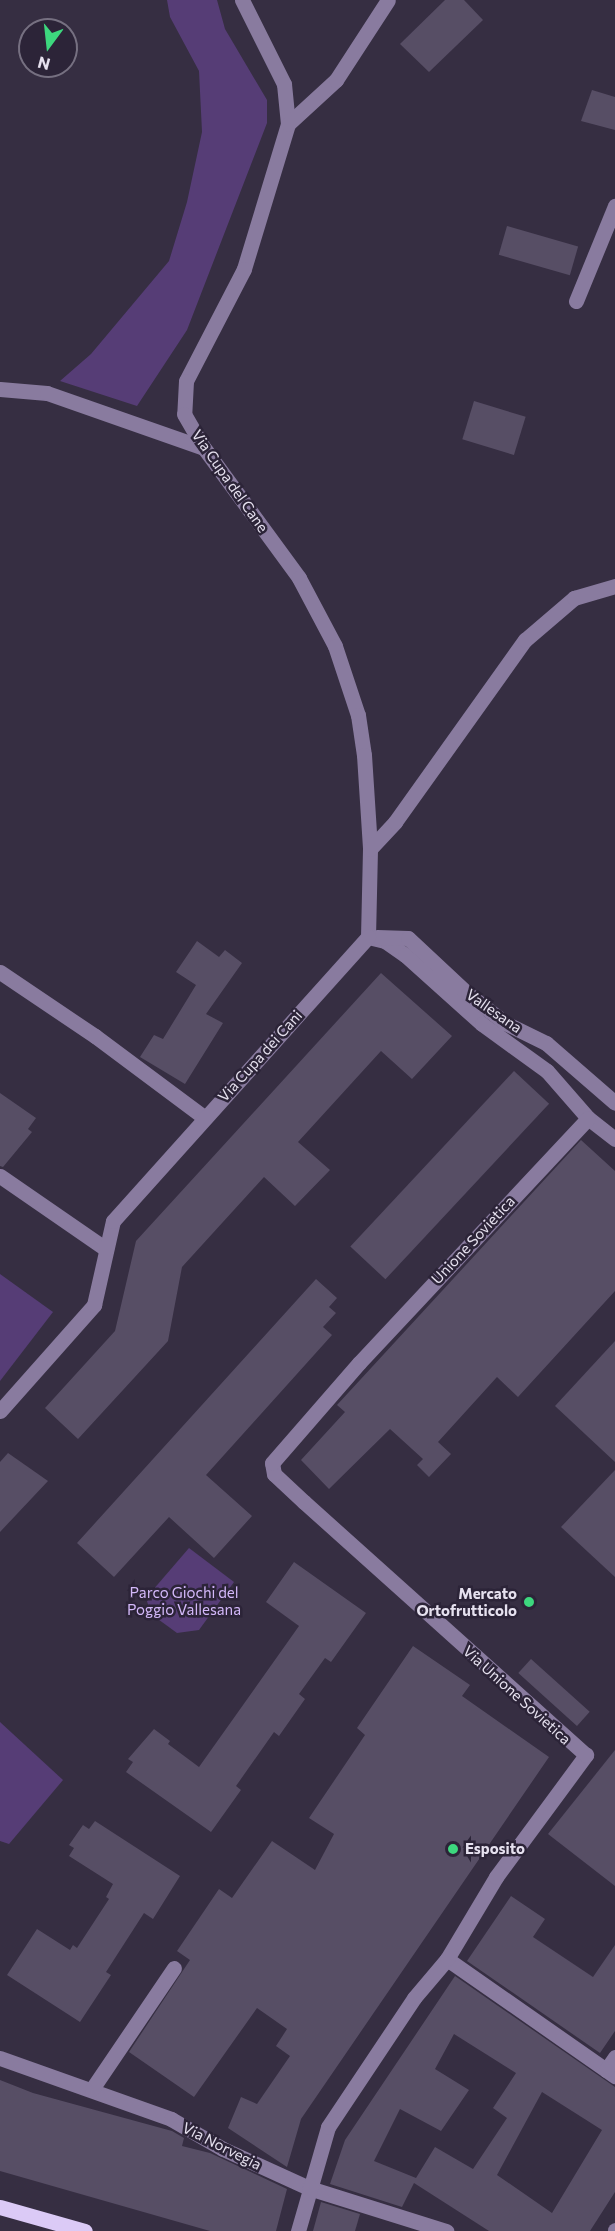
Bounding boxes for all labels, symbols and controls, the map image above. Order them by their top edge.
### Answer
north arrow [18,18,78,78]
text: N [35,53,52,75]
street label: Via Cupa del Cane [188,426,272,536]
street label: Vallesana [463,985,525,1037]
street label: Via Cupa dei Cani [214,1007,306,1105]
street label: Unione Sovietica [428,1192,518,1288]
park label: Parco Giochi del Poggio Vallesana [127,1583,241,1618]
place label: Mercato Ortofrutticolo [416,1584,517,1619]
marker: Mercato Ortofrutticolo [522,1595,536,1609]
street label: Via Unione Sovietica [459,1642,575,1748]
place label: Esposito [465,1840,525,1858]
marker: Esposito [446,1842,460,1856]
street label: Via Norvegia [179,2118,265,2174]

